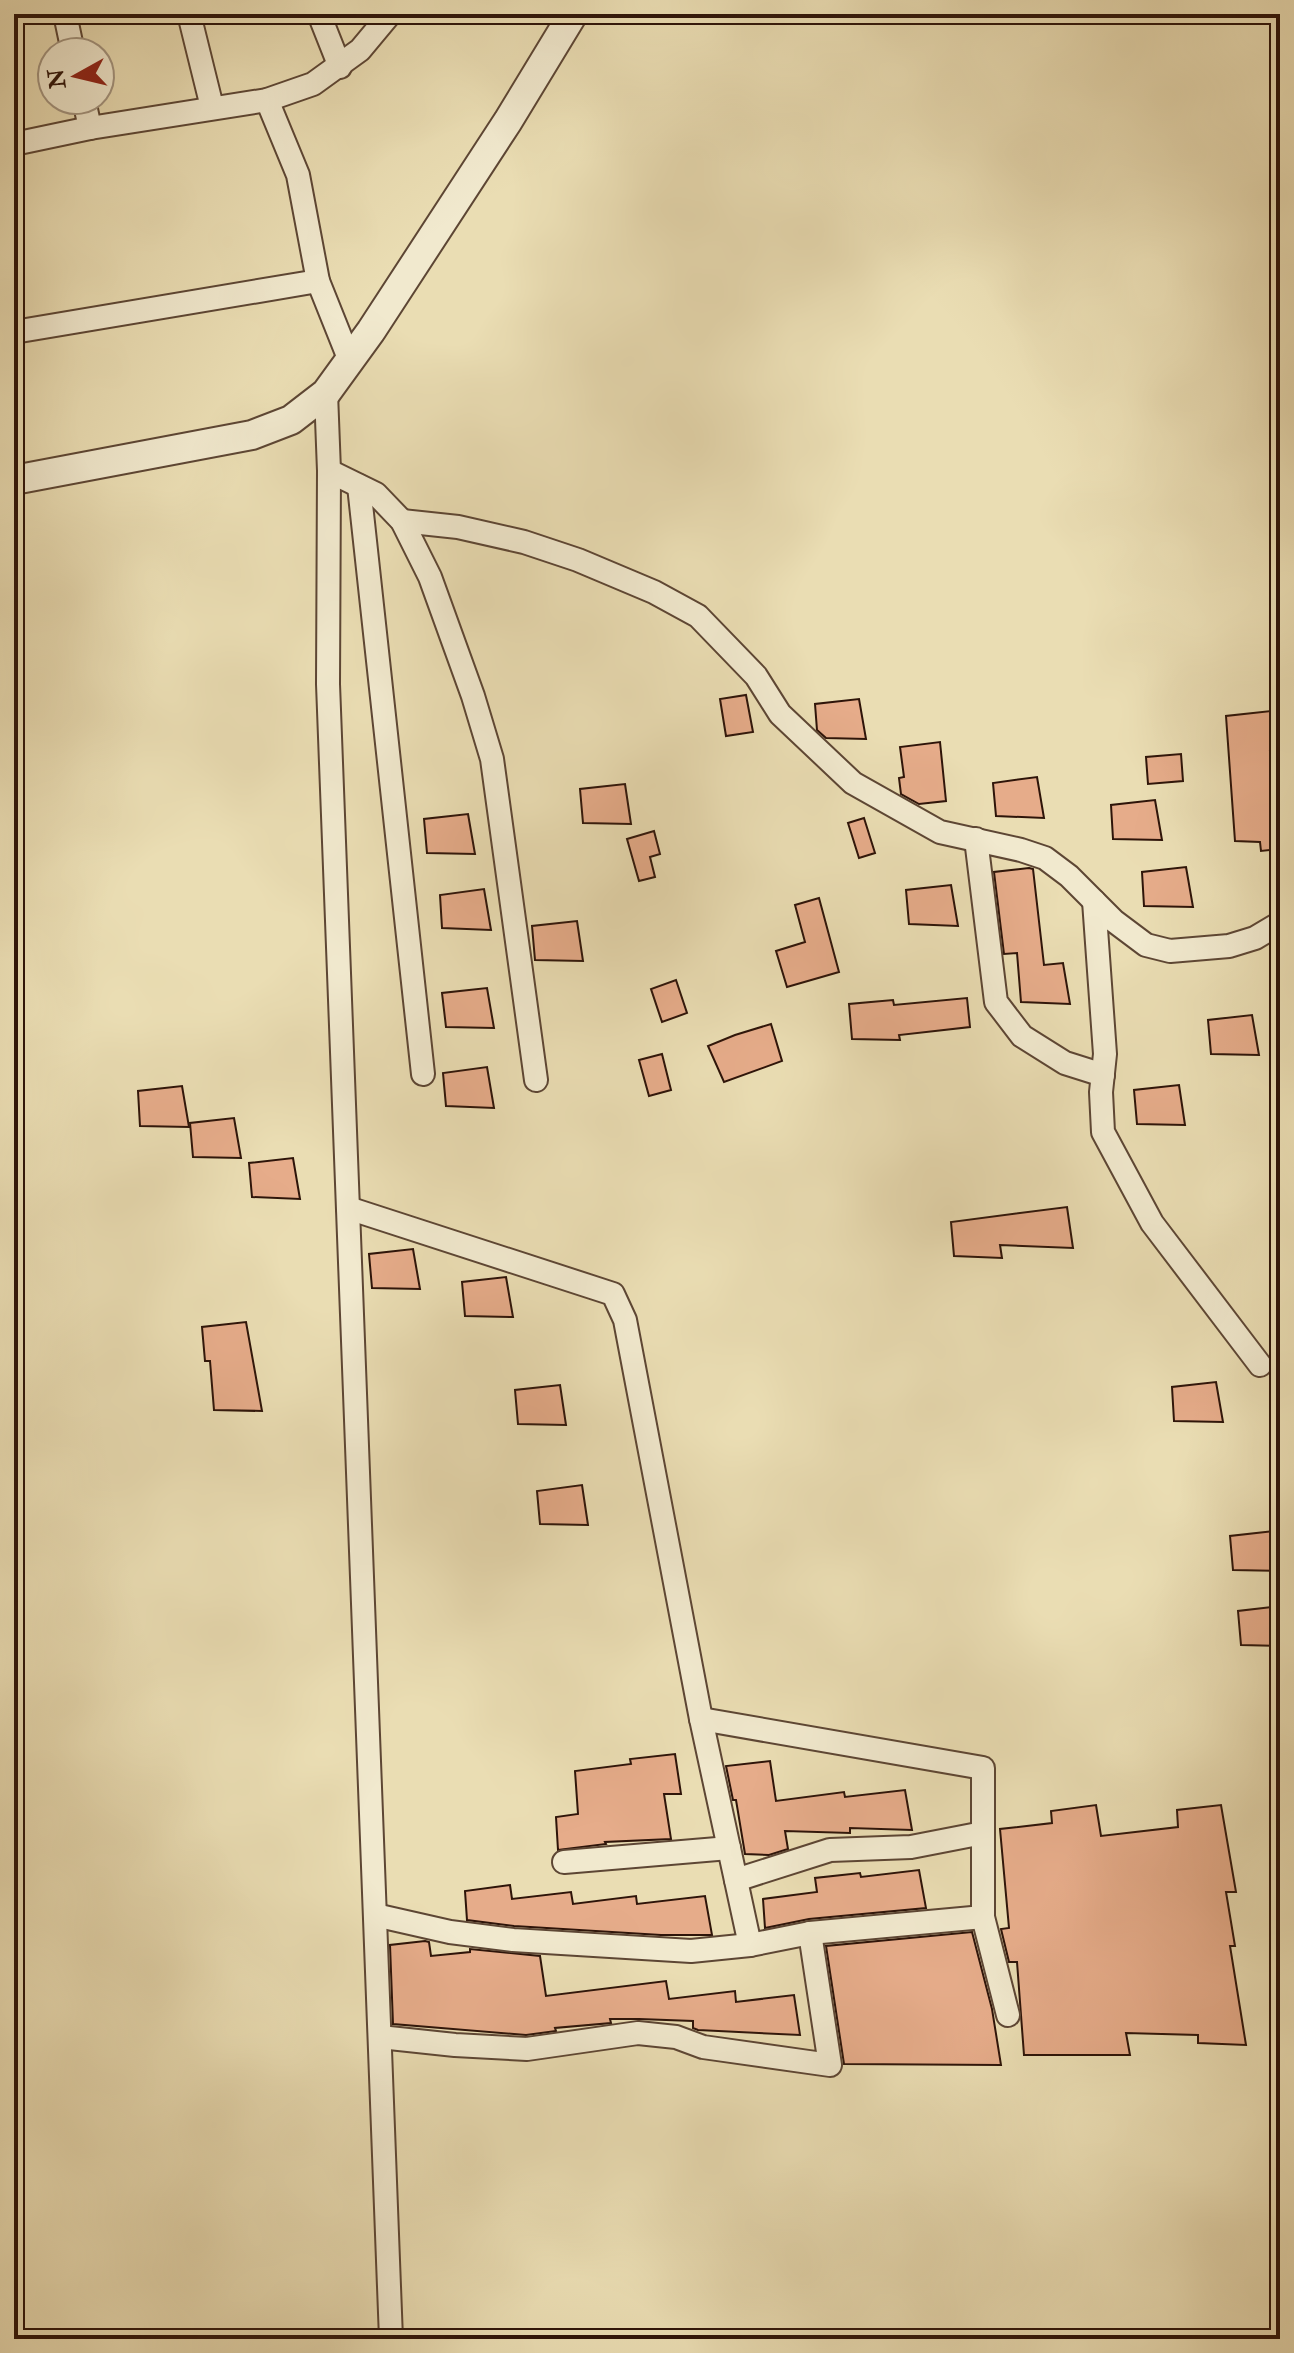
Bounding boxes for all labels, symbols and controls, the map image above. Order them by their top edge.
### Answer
north arrow [36,36,116,116]
text: N [42,67,73,91]

